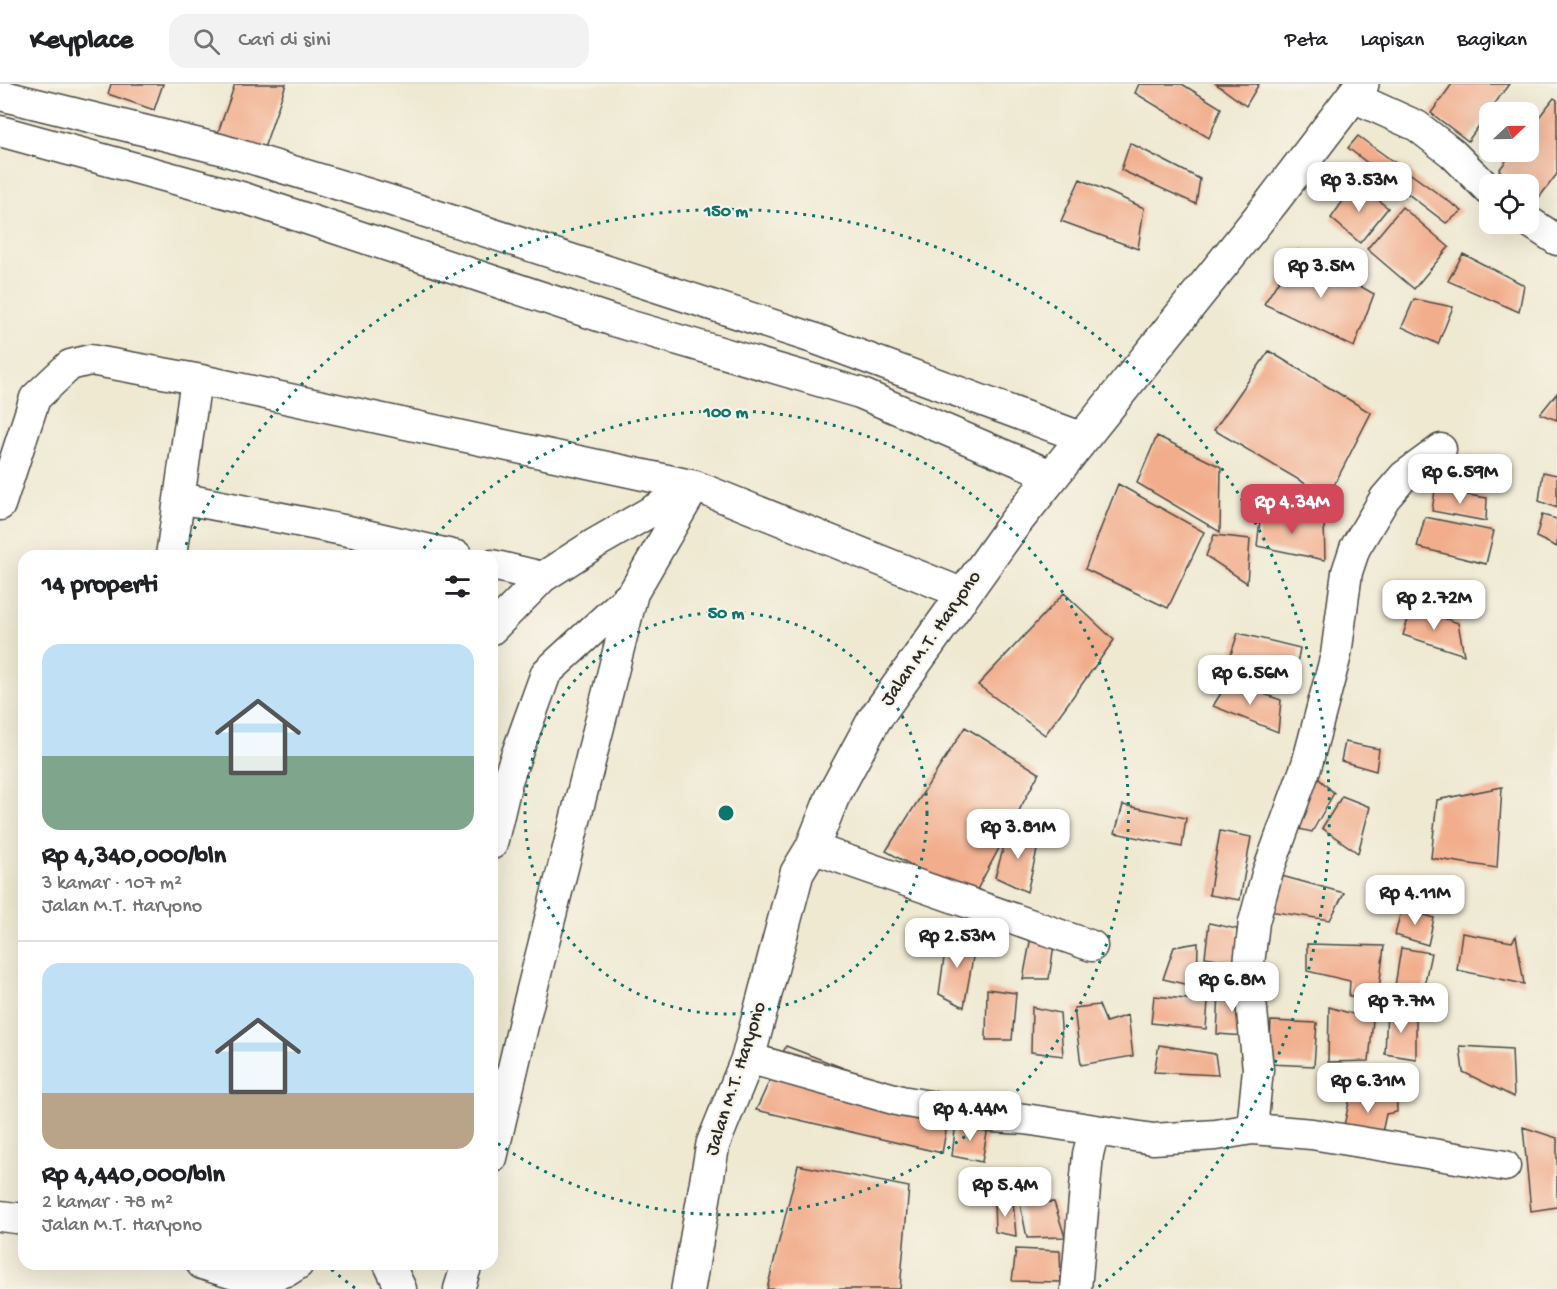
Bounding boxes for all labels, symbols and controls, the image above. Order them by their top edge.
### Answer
search box [169,14,589,68]
text: Keyplace [30,25,133,58]
icon: search [190,25,223,58]
text: Cari di sini [238,28,331,54]
text: Peta [1285,29,1328,54]
text: Lapisan [1361,29,1424,54]
text: Bagikan [1457,29,1527,54]
north arrow [1479,102,1539,162]
map controls [1479,102,1539,234]
pin: Rp 3.53M [1297,162,1421,213]
text: Rp 3.53M [1321,170,1397,193]
button: locate [1479,174,1539,234]
text: 150 m [703,202,748,223]
pin: Rp 3.5M [1266,248,1376,299]
text: Rp 3.5M [1288,256,1354,279]
text: 100 m [703,403,749,424]
pin: Rp 6.59M [1398,454,1522,505]
text: Rp 6.59M [1422,462,1498,485]
pin: Rp 4.34M [1230,484,1354,535]
text: Rp 4.34M [1255,492,1329,515]
street label: Jalan M.T. Haryono [877,567,987,711]
icon: filters [441,570,474,603]
text: 14 properti [42,571,158,602]
pin: Rp 2.72M [1372,580,1496,631]
text: Rp 2.72M [1396,588,1472,611]
text: 50 m [708,604,745,625]
pin: Rp 6.56M [1188,655,1312,706]
text: Rp 6.56M [1212,663,1288,686]
icon: home [204,683,312,791]
centre of rings [716,803,736,823]
pin: Rp 3.81M [956,809,1080,860]
text: Rp 3.81M [981,817,1055,840]
text: Rp 4,340,000/bln [42,842,226,873]
text: 3 kamar · 107 m² [42,873,182,896]
pin: Rp 4.11M [1353,875,1477,926]
text: Rp 4.11M [1380,883,1450,906]
text: Jalan M.T. Haryono [42,896,202,919]
pin: Rp 2.53M [895,918,1019,969]
text: Rp 2.53M [919,926,995,949]
pin: Rp 6.8M [1177,962,1287,1013]
text: Rp 6.8M [1199,970,1265,993]
pin: Rp 7.7M [1346,983,1456,1034]
text: Rp 7.7M [1368,991,1434,1014]
street label: Jalan M.T. Haryono [701,999,773,1159]
icon: home [204,1002,312,1110]
pin: Rp 6.31M [1306,1063,1430,1114]
text: Rp 6.31M [1331,1071,1405,1094]
pin: Rp 4.44M [908,1091,1032,1142]
text: Rp 4.44M [933,1099,1007,1122]
text: Rp 4,440,000/bln [42,1161,225,1192]
pin: Rp 5.4M [950,1167,1060,1218]
text: Rp 5.4M [972,1175,1038,1198]
text: 2 kamar · 78 m² [42,1192,173,1215]
text: Jalan M.T. Haryono [42,1215,202,1238]

